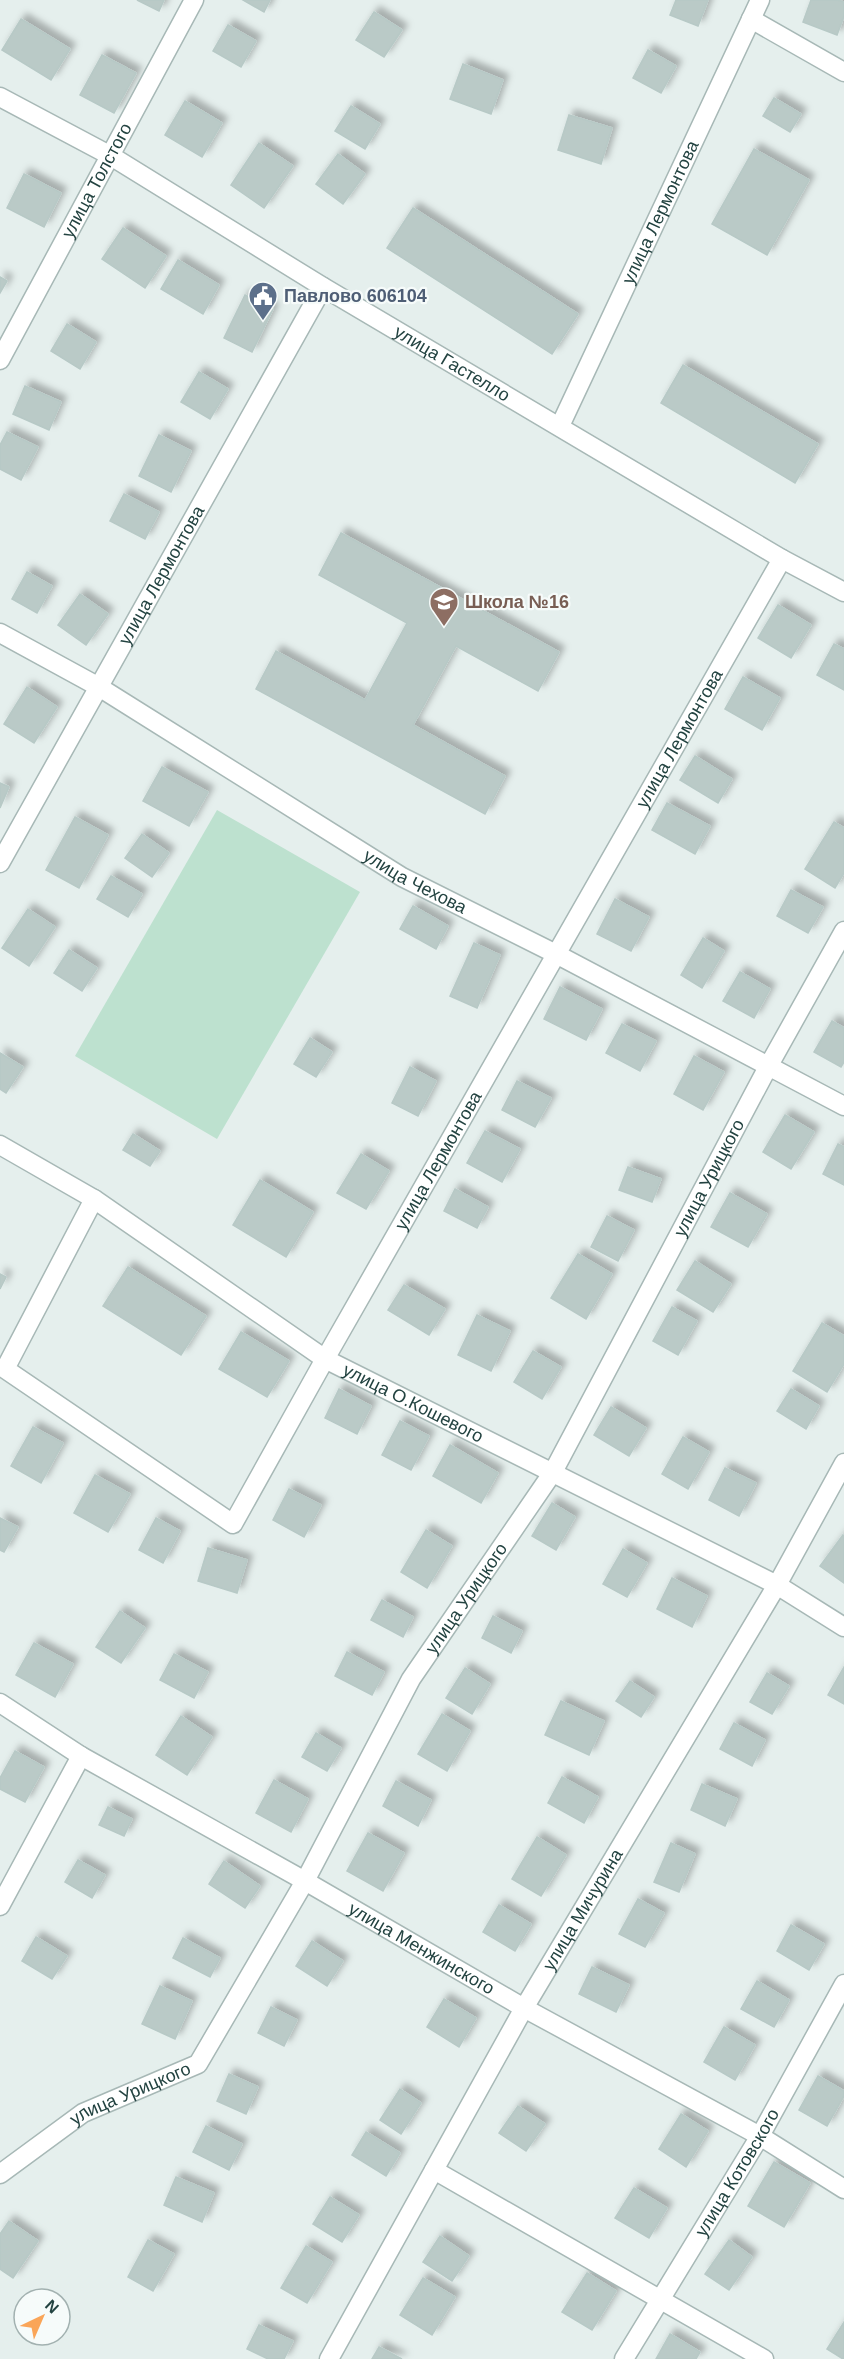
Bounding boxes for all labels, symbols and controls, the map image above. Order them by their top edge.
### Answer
street label: улица Толстого [58,120,136,241]
street label: улица Лермонтова [618,137,703,287]
public building icon: Павлово 606104 [247,280,279,322]
place label: Павлово 606104 [284,286,427,306]
street label: улица Гастелло [391,322,514,406]
street label: улица Лермонтова [114,501,209,648]
school or university icon: Школа №16 [428,586,460,628]
place label: Школа №16 [465,592,569,612]
street label: улица Лермонтова [632,665,727,811]
street label: улица Чехова [360,845,471,918]
street label: улица Лермонтова [391,1087,486,1233]
street label: улица Урицкого [670,1116,748,1240]
street label: улица О.Кошевого [340,1360,487,1447]
street label: улица Урицкого [421,1539,511,1657]
street label: улица Мичурина [539,1845,627,1974]
street label: улица Менжинского [345,1899,498,1999]
street label: улица Урицкого [66,2058,194,2129]
street label: улица Котовского [691,2105,783,2240]
north arrow [12,2287,72,2347]
text: N [42,2296,62,2317]

